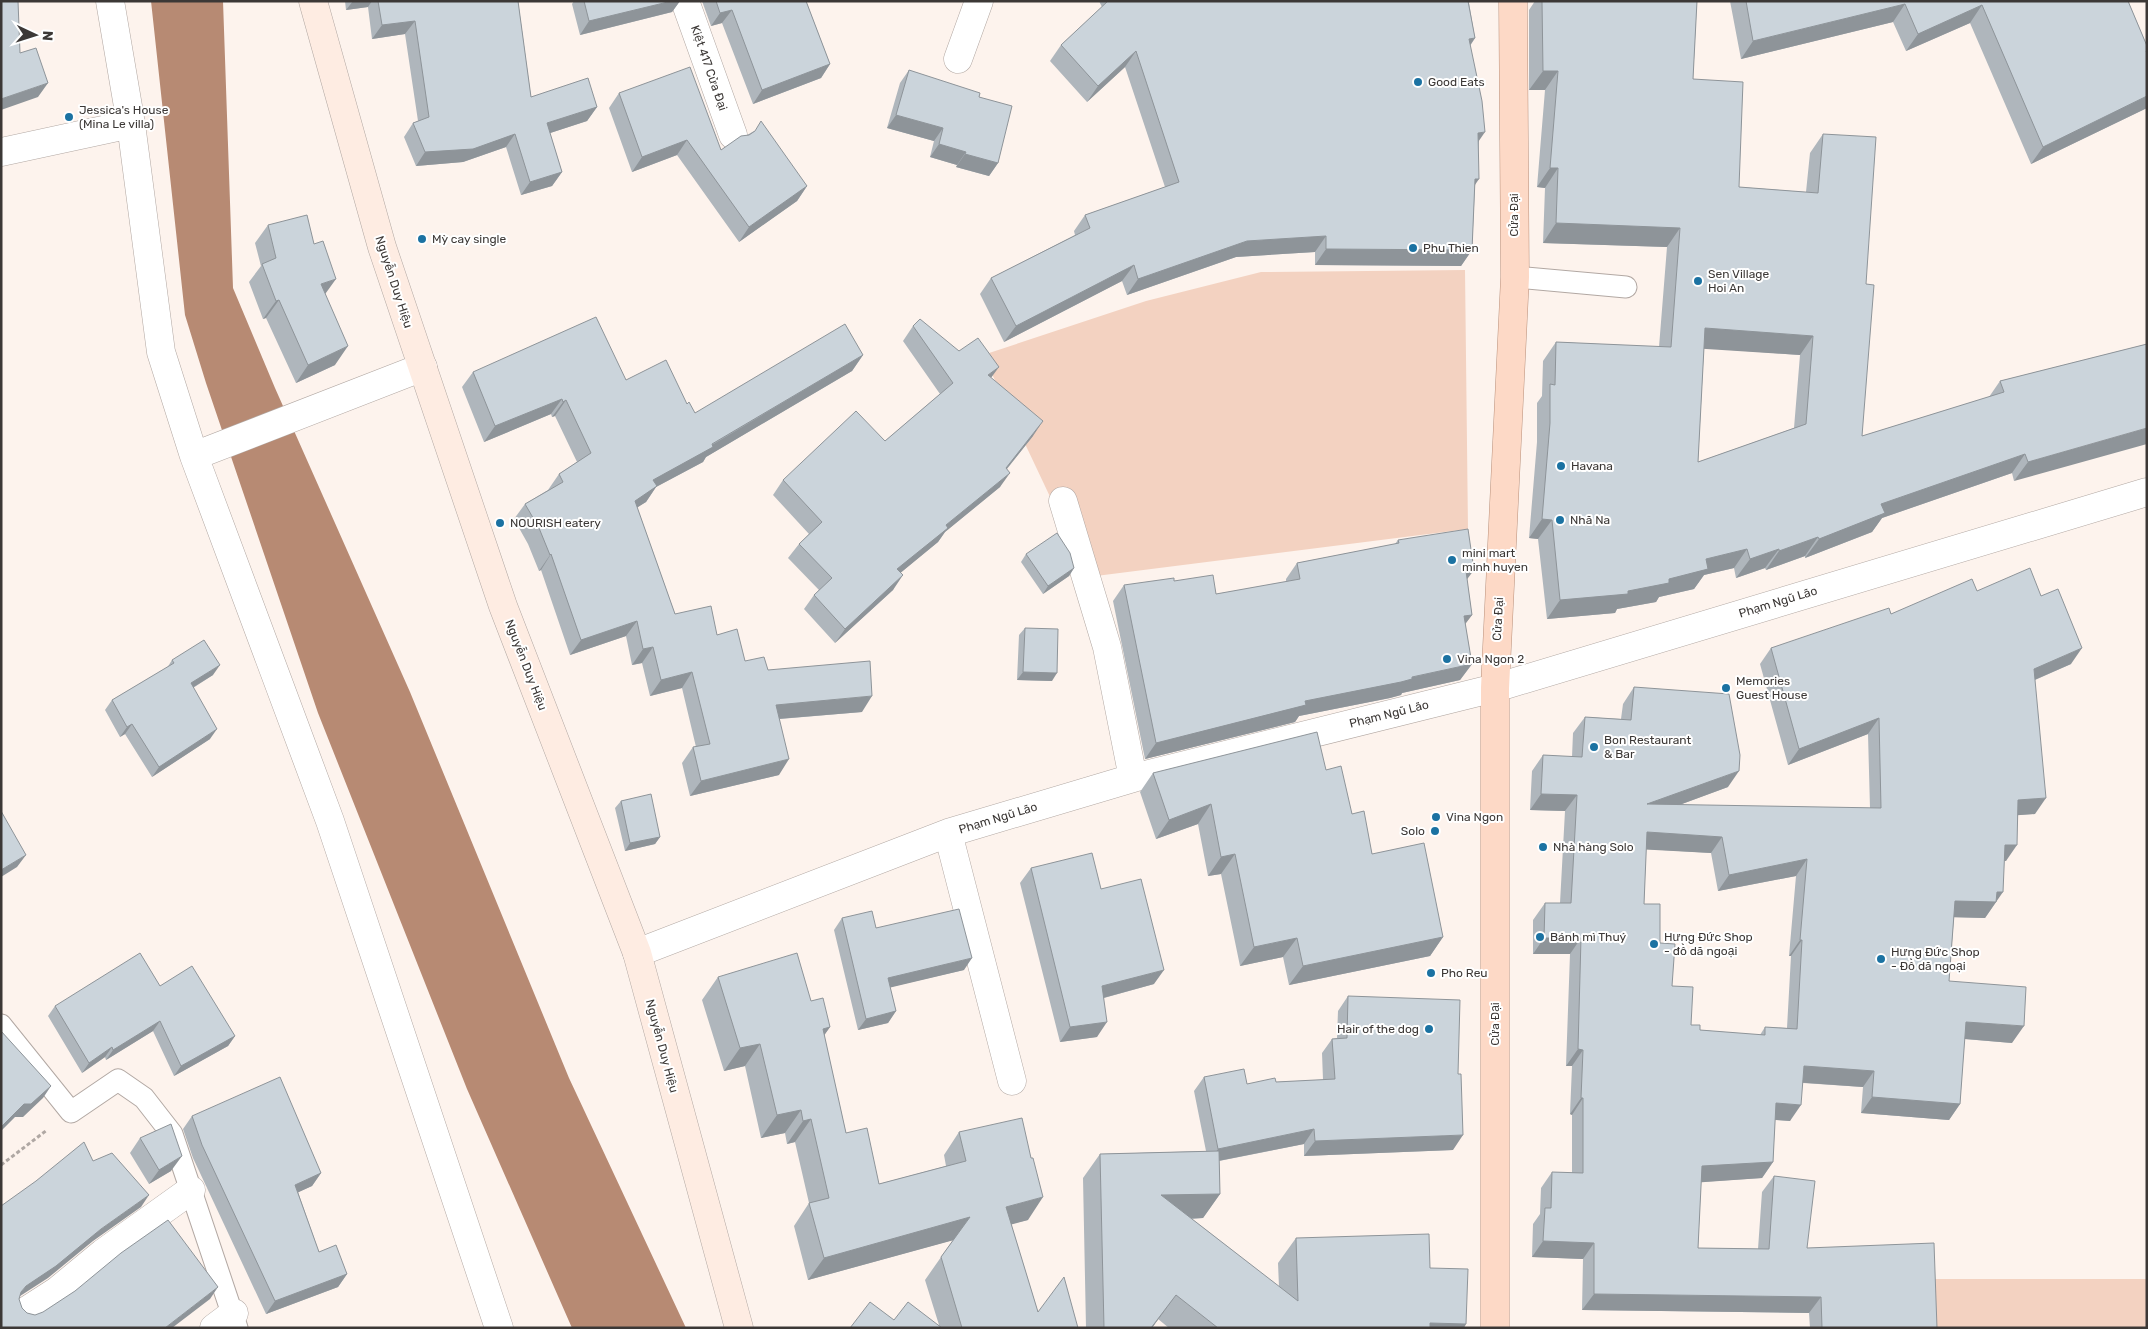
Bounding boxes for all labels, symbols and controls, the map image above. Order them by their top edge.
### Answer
north arrow [10,10,60,60]
street label: Kiệt 417 Cửa Đại [688,23,730,113]
text: N [39,30,56,41]
place label: Good Eats [1428,75,1485,89]
marker: Good Eats [1412,76,1424,88]
place label: Jessica's House (Mina Le villa) [79,103,169,131]
marker: Jessica's House (Mina Le villa) [63,111,75,123]
street label: Cửa Đại [1507,193,1521,237]
place label: Mỳ cay single [432,232,507,246]
marker: Mỳ cay single [416,233,428,245]
street label: Nguyễn Duy Hiệu [372,234,416,330]
place label: Phu Thien [1423,241,1479,255]
marker: Phu Thien [1407,242,1419,254]
place label: Sen Village Hoi An [1708,267,1769,295]
marker: Sen Village Hoi An [1692,275,1704,287]
place label: Havana [1571,459,1613,473]
marker: Havana [1555,460,1567,472]
place label: Nhã Na [1570,513,1610,527]
marker: Nhã Na [1554,514,1566,526]
place label: NOURISH eatery [510,516,601,530]
marker: NOURISH eatery [494,517,506,529]
place label: mini mart minh huyen [1462,546,1528,574]
marker: mini mart minh huyen [1446,554,1458,566]
street label: Phạm Ngũ Lão [1737,583,1819,621]
street label: Cửa Đại [1490,597,1506,641]
street label: Nguyễn Duy Hiệu [502,618,550,712]
place label: Vina Ngon 2 [1457,652,1524,666]
marker: Vina Ngon 2 [1441,653,1453,665]
place label: Memories Guest House [1736,674,1808,702]
marker: Memories Guest House [1720,682,1732,694]
street label: Phạm Ngũ Lão [1348,697,1430,731]
place label: Bon Restaurant & Bar [1604,733,1692,761]
marker: Bon Restaurant & Bar [1588,741,1600,753]
street label: Phạm Ngũ Lão [957,799,1039,837]
place label: Vina Ngon [1446,810,1503,824]
marker: Vina Ngon [1430,811,1442,823]
place label: Solo [1401,824,1425,838]
marker: Solo [1429,825,1441,837]
place label: Nhà hàng Solo [1553,840,1634,854]
marker: Nhà hàng Solo [1537,841,1549,853]
place label: Bánh mì Thuý [1550,930,1627,944]
place label: Hưng Đức Shop - đồ dã ngoại [1664,930,1753,958]
marker: Bánh mì Thuý [1534,931,1546,943]
marker: Hưng Đức Shop - đồ dã ngoại [1648,938,1660,950]
place label: Hưng Đức Shop - Đồ dã ngoại [1891,945,1980,973]
marker: Hưng Đức Shop - Đồ dã ngoại [1875,953,1887,965]
place label: Pho Reu [1441,966,1488,980]
marker: Pho Reu [1425,967,1437,979]
street label: Nguyễn Duy Hiệu [643,998,681,1094]
street label: Cửa Đại [1488,1002,1502,1046]
place label: Hair of the dog [1337,1022,1419,1036]
marker: Hair of the dog [1423,1023,1435,1035]

